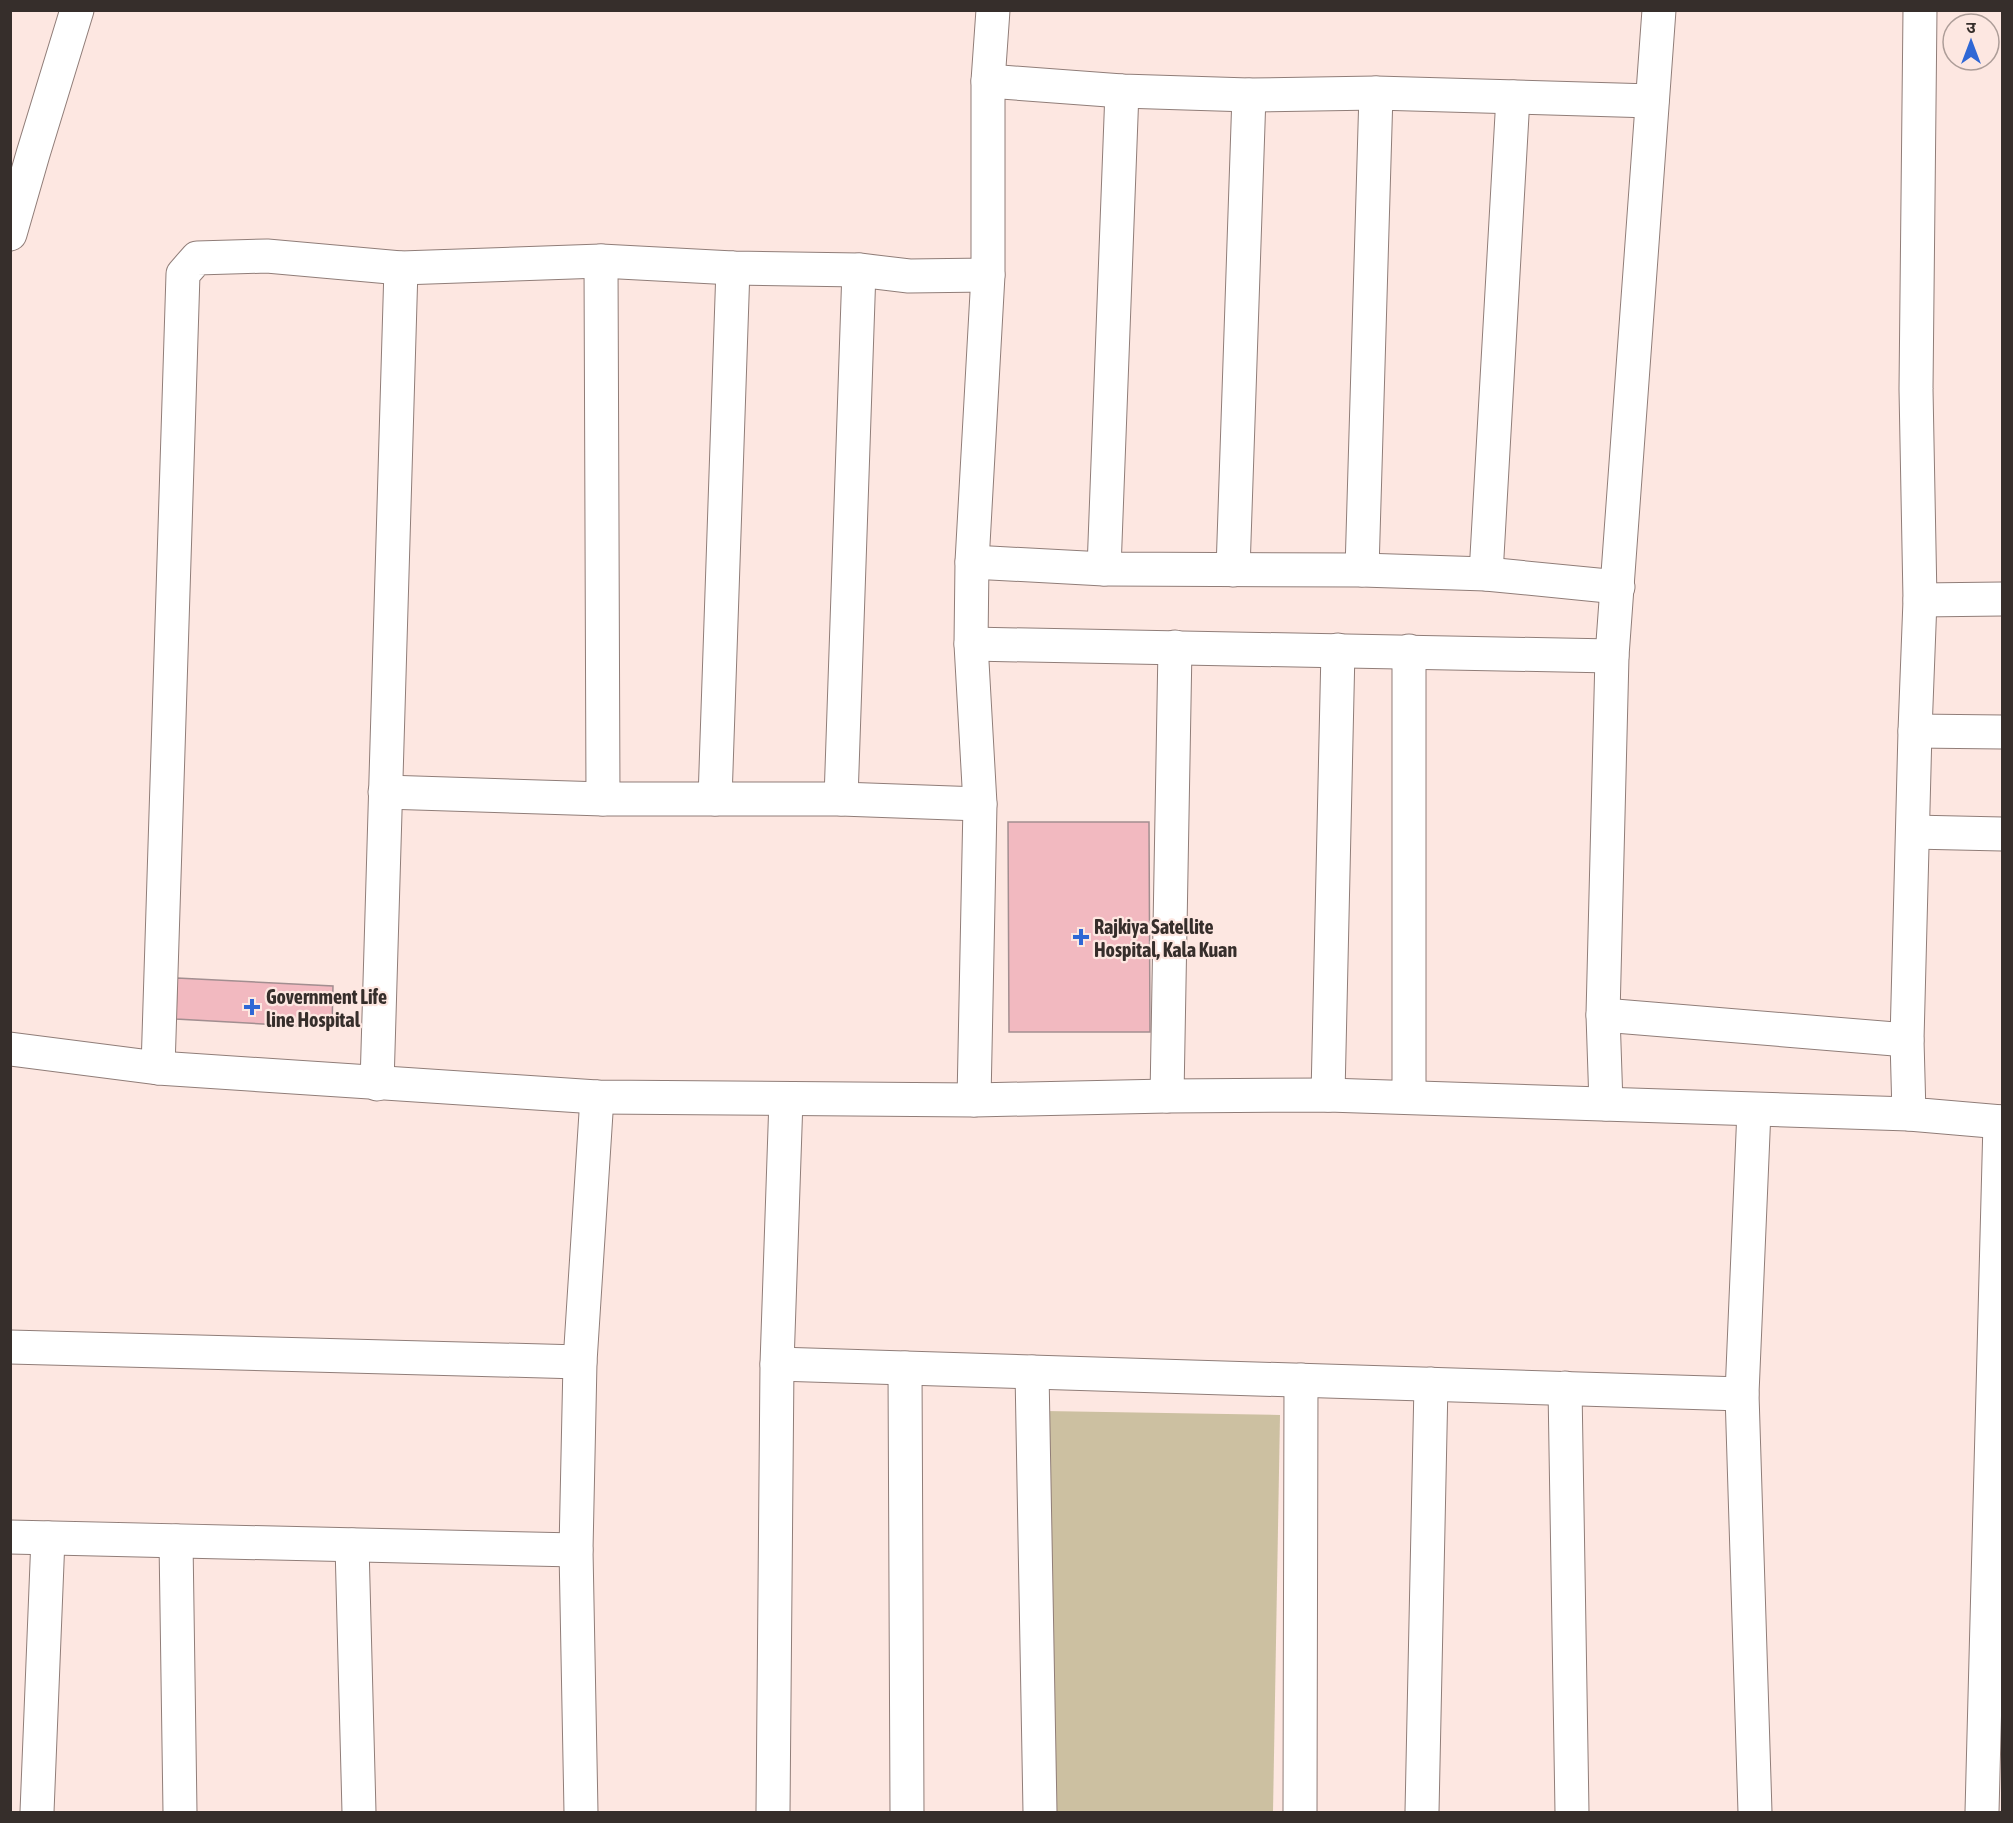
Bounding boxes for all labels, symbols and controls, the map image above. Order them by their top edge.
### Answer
north arrow [1941,12,2001,72]
text: उ [1966,18,1976,36]
place label: Rajkiya Satellite Hospital, Kala Kuan [1094,915,1237,961]
marker: Rajkiya Satellite Hospital, Kala Kuan [1072,928,1090,946]
place label: Government Life line Hospital [266,985,387,1031]
marker: Government Life line Hospital [243,998,261,1016]

